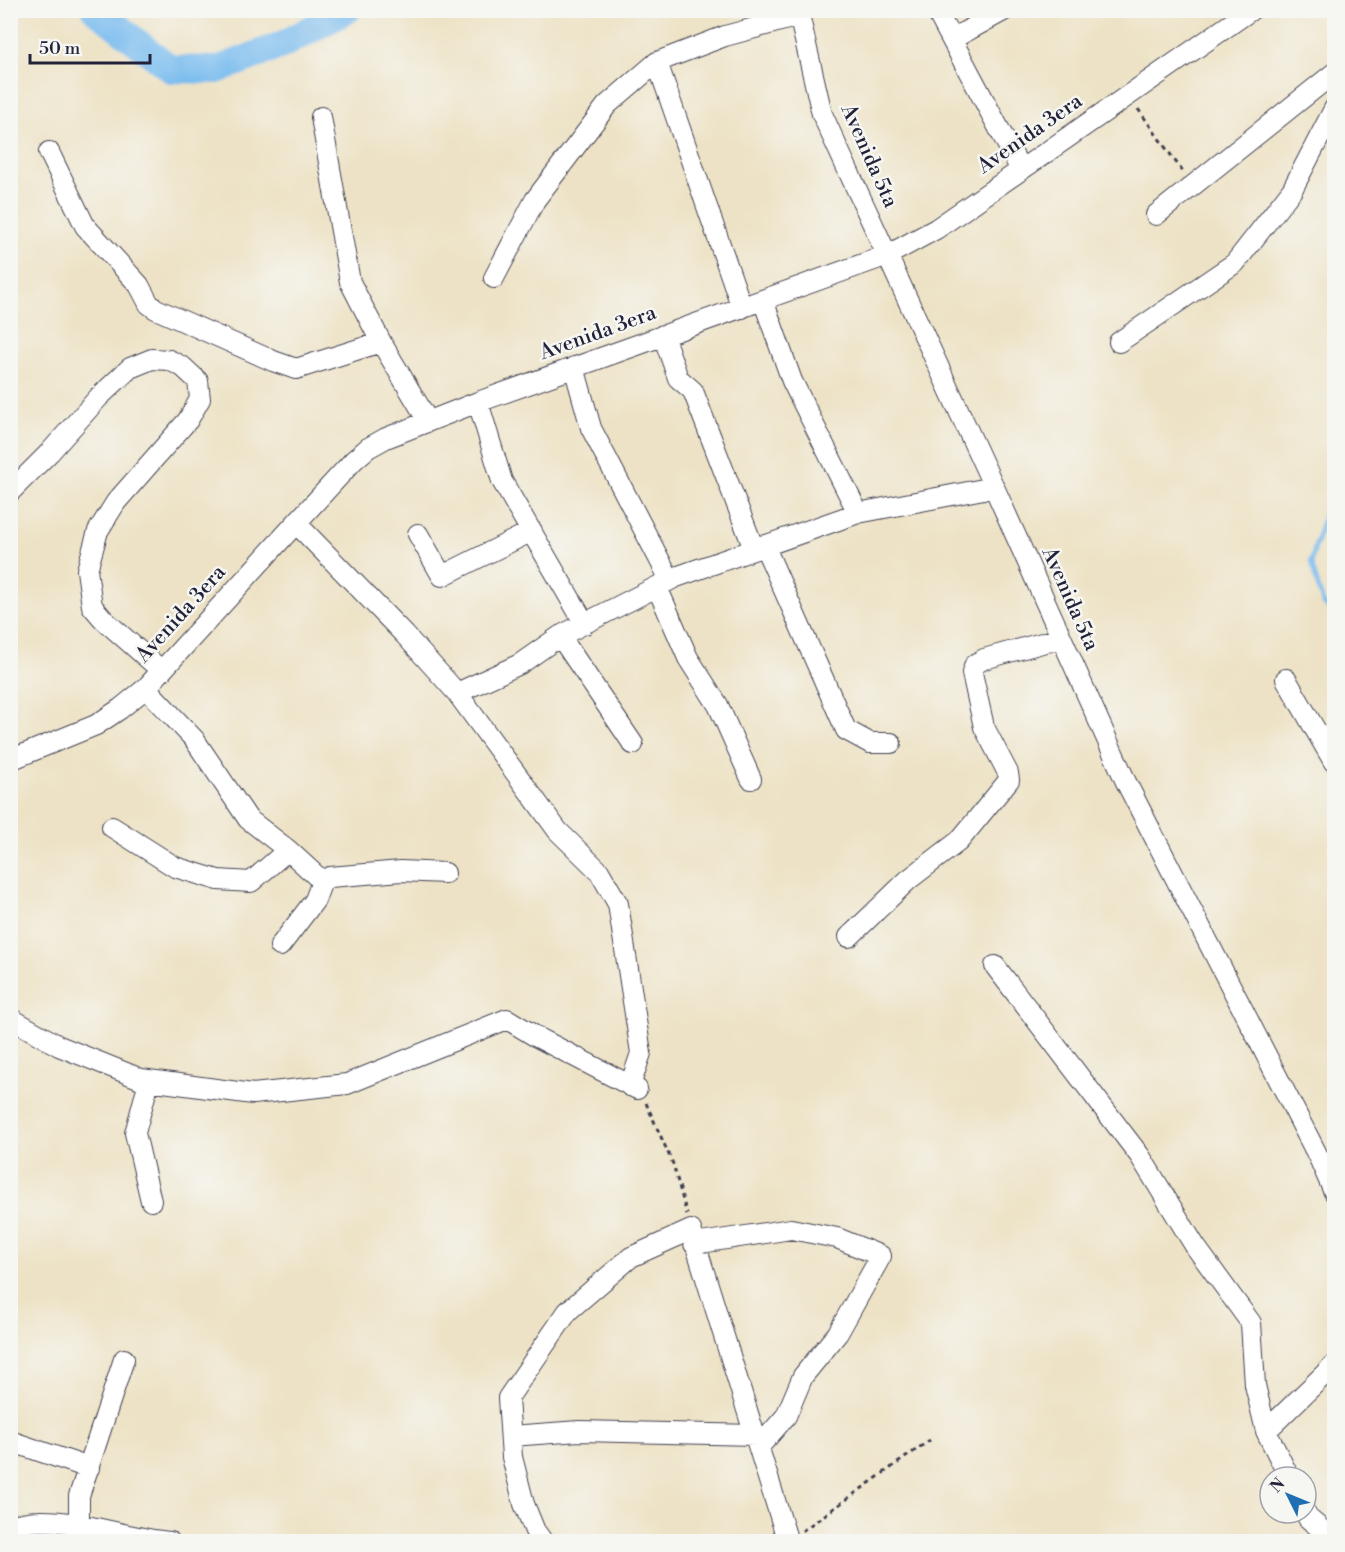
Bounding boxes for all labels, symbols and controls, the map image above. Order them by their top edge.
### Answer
scale bar [30,27,150,65]
text: 50 m [39,37,81,60]
street label: Avenida 3era [972,88,1088,180]
street label: Avenida 5ta [834,99,903,212]
street label: Avenida 3era [535,300,660,366]
street label: Avenida 5ta [1035,542,1104,655]
street label: Avenida 3era [130,560,232,669]
north arrow [1258,1465,1318,1525]
text: N [1266,1474,1290,1497]

